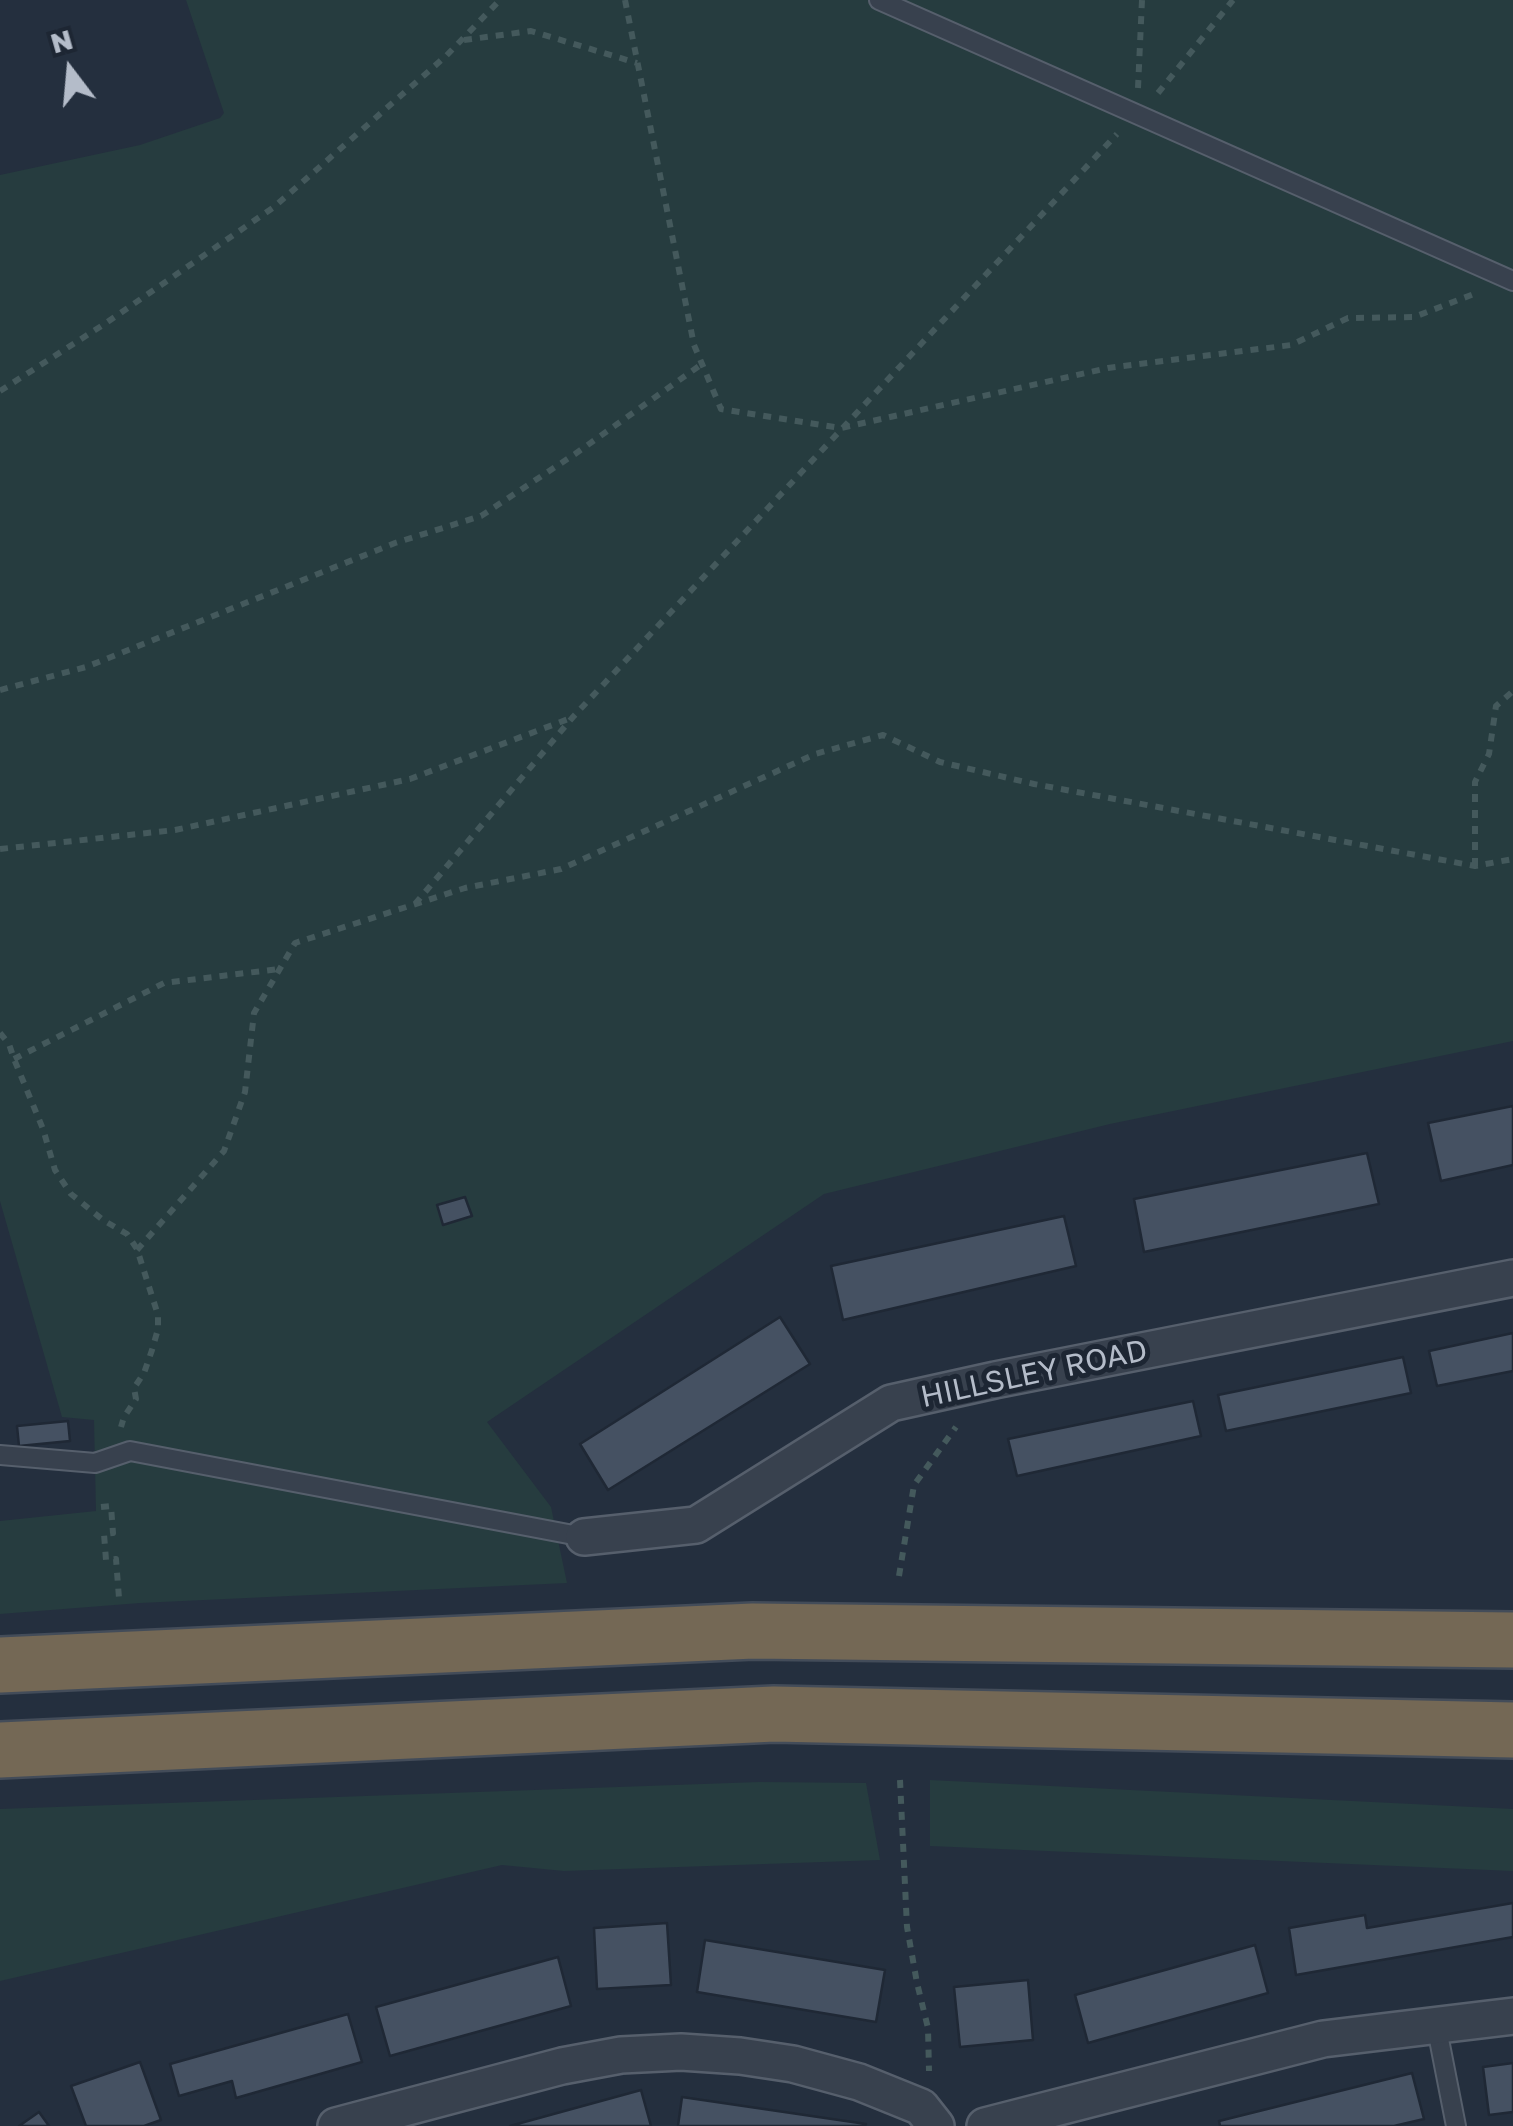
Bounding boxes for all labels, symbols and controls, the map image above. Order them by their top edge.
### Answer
north arrow [20,20,120,120]
text: N [47,22,76,59]
street label: HILLSLEY ROAD [918,1332,1150,1416]

